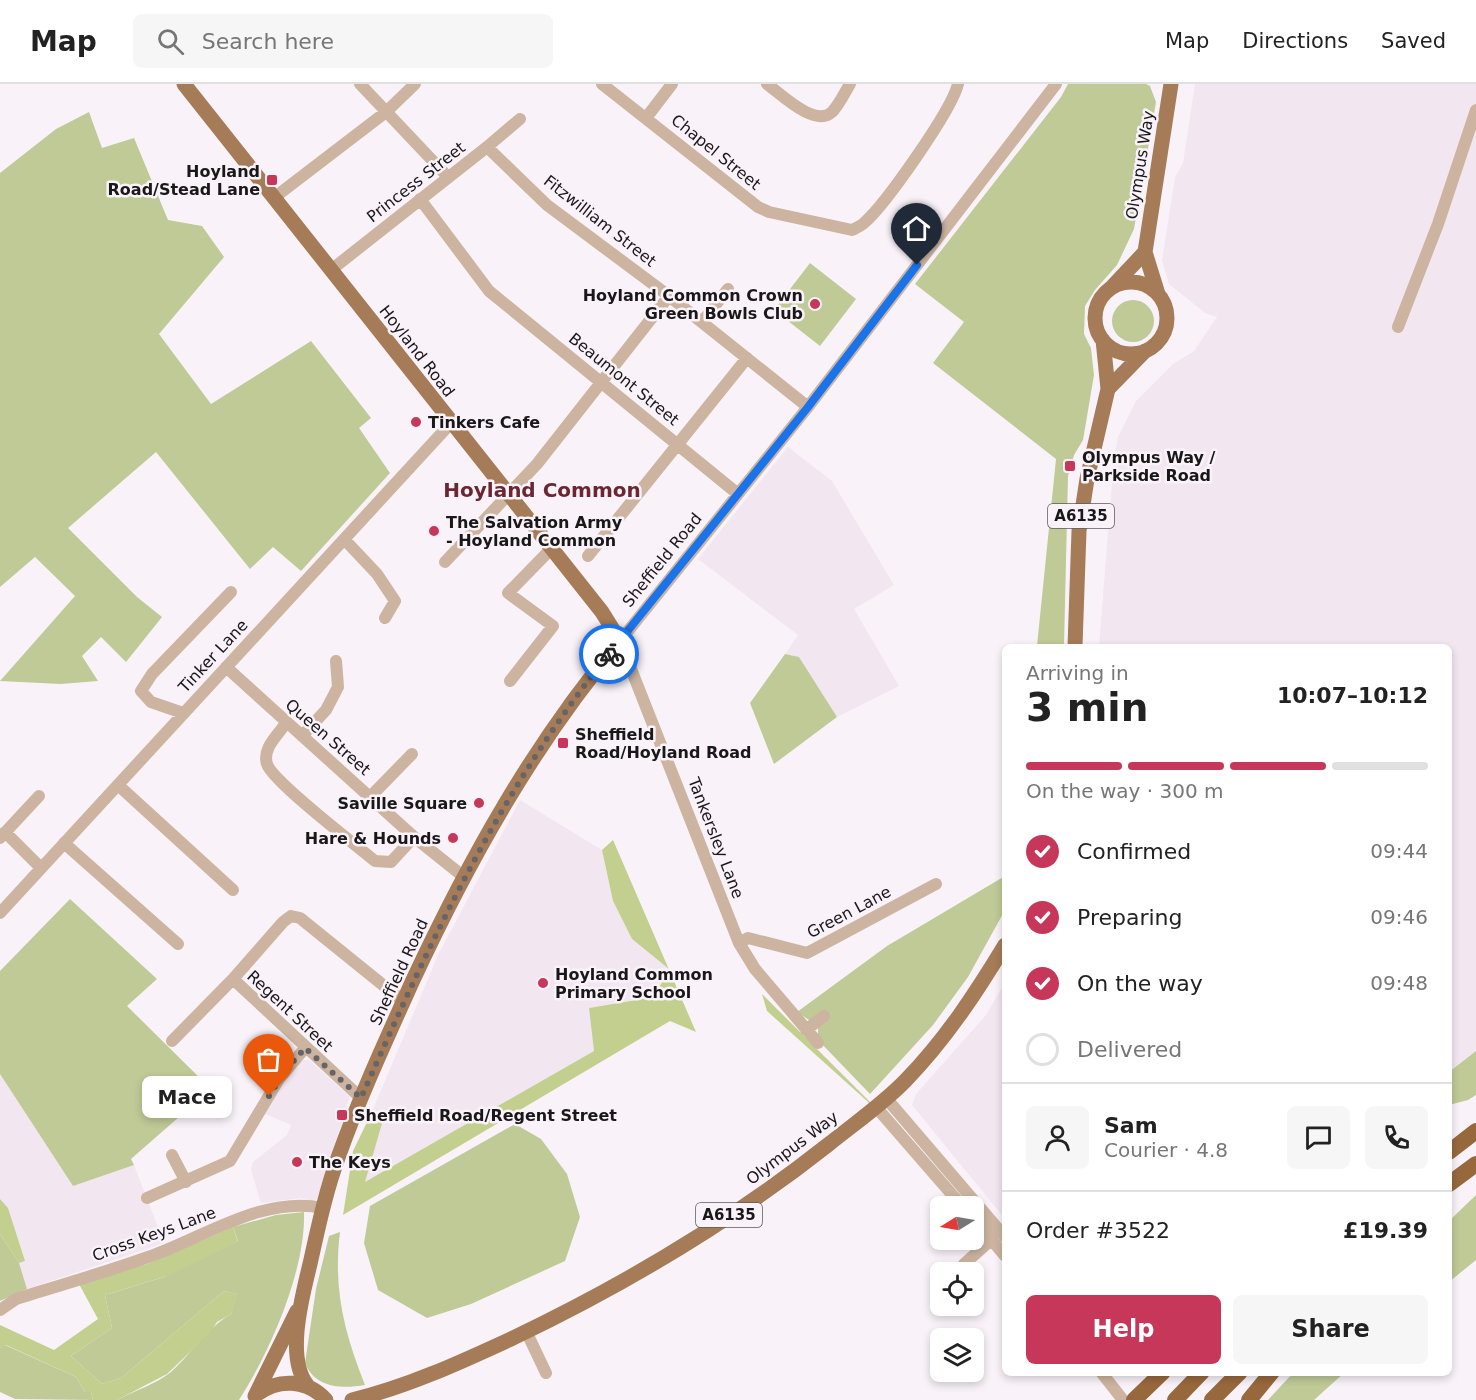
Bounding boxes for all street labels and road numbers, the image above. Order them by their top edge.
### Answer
street label: Olympus Way [1122,109,1158,221]
street label: Chapel Street [668,110,764,194]
street label: Princess Street [363,138,469,226]
street label: Fitzwilliam Street [540,171,660,271]
street label: Hoyland Road [375,301,459,401]
street label: Beaumont Street [565,329,683,429]
road number: A6135 [1048,504,1114,528]
street label: Sheffield Road [618,509,706,611]
street label: Tinker Lane [174,616,252,697]
street label: Queen Street [282,695,374,779]
street label: Tankersley Lane [684,774,748,901]
street label: Green Lane [804,882,894,942]
street label: Sheffield Road [366,916,432,1028]
street label: Regent Street [243,966,337,1056]
street label: Olympus Way [742,1107,842,1189]
street label: Cross Keys Lane [90,1203,218,1265]
road number: A6135 [696,1203,762,1227]

